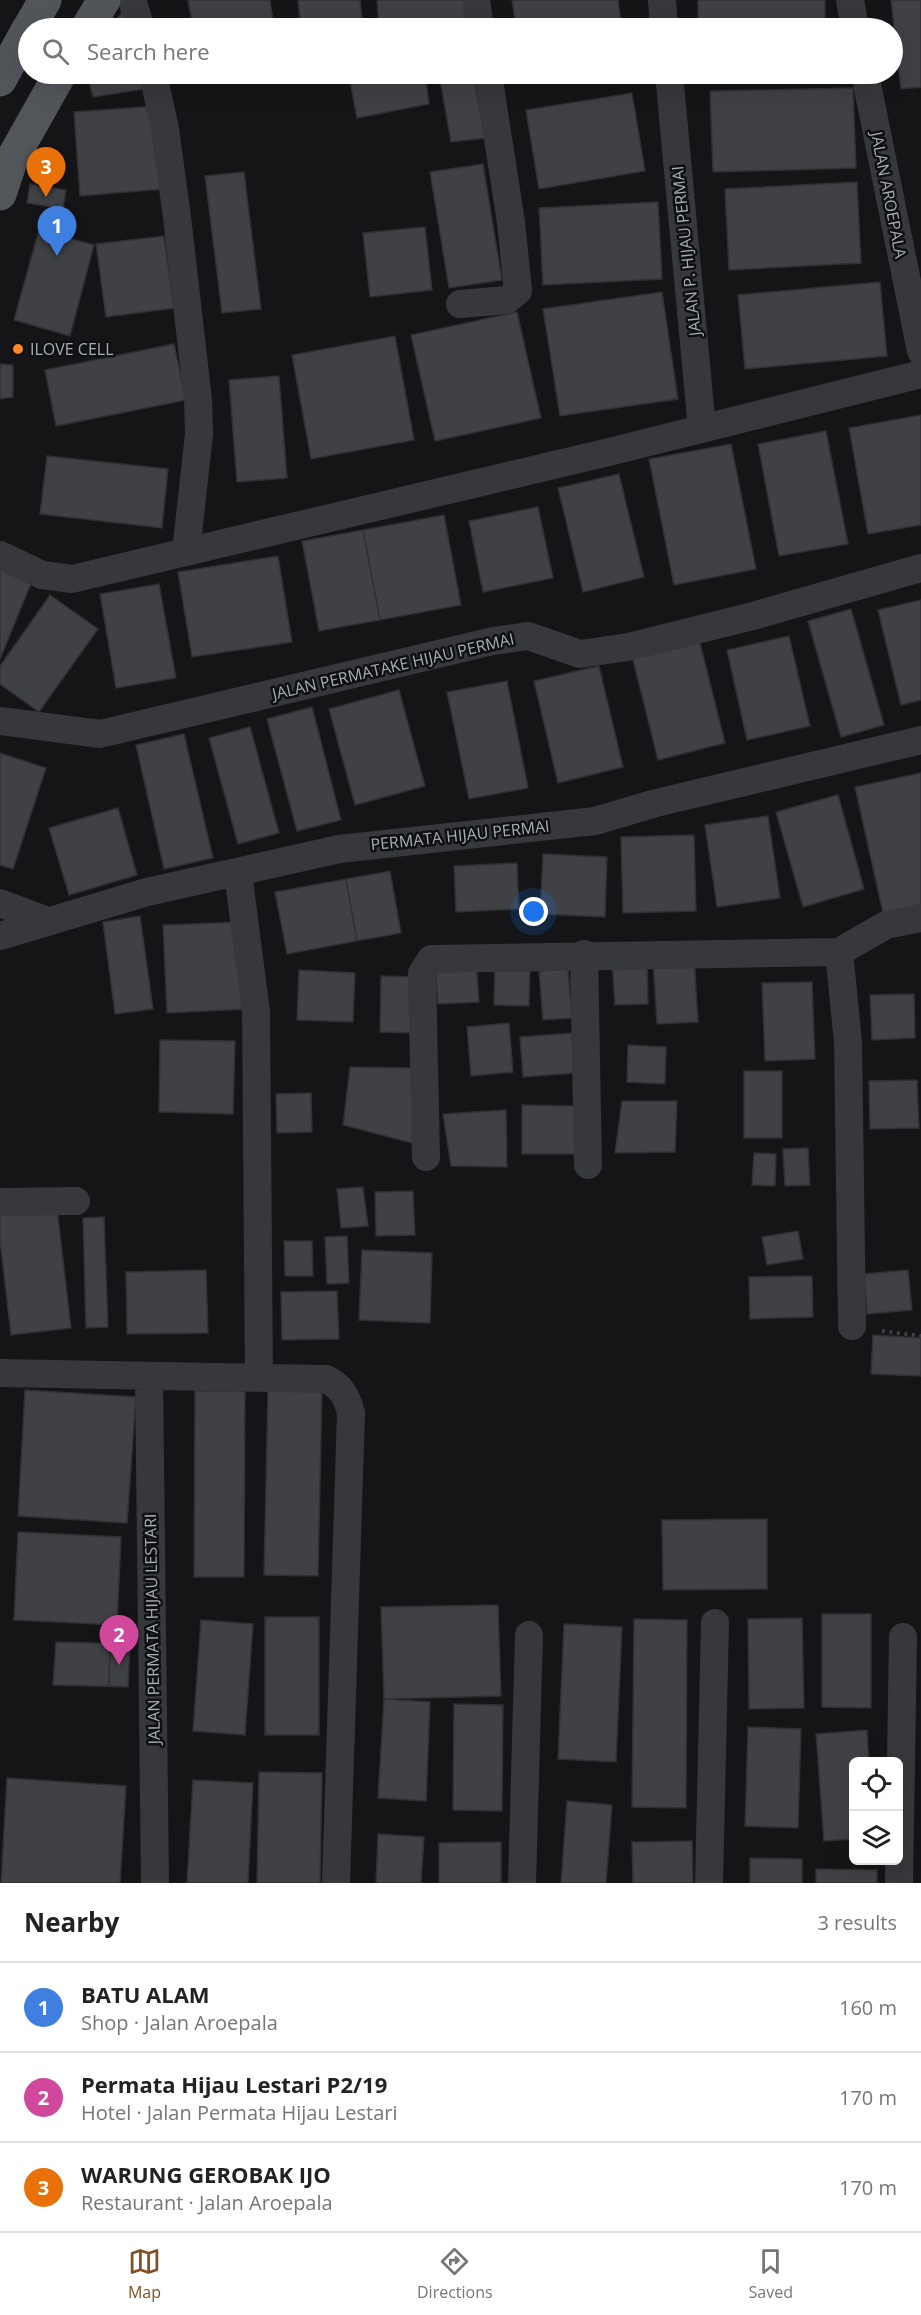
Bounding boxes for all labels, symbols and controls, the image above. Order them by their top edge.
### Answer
search box [18,18,903,84]
icon: search [39,35,72,68]
text: Search here [87,36,210,66]
street label: JALAN AROEPALA [866,128,912,261]
pin: 3 [26,148,66,197]
street label: JALAN P. HIJAU PERMAI [666,165,706,339]
pin: 1 [38,206,76,256]
place label: ILOVE CELL [30,338,114,360]
marker: ILOVE CELL [11,342,25,356]
street label: JALAN PERMATAKE HIJAU PERMAI [268,627,516,705]
street label: PERMATA HIJAU PERMAI [369,815,551,855]
your location [519,897,548,926]
street label: JALAN PERMATA HIJAU LESTARI [139,1513,165,1747]
pin: 2 [100,1616,138,1665]
map controls [849,1757,903,1865]
button: locate [849,1757,903,1811]
button: layers [849,1811,903,1865]
text: Nearby [24,1904,119,1940]
text: 3 results [817,1909,897,1936]
text: BATU ALAM [81,1979,210,2009]
text: 1 [38,1994,49,2021]
text: 160 m [839,1994,897,2021]
text: Shop · Jalan Aroepala [81,2009,278,2036]
text: Permata Hijau Lestari P2/19 [81,2069,387,2099]
text: 2 [38,2084,49,2111]
text: 170 m [839,2084,897,2111]
text: Hotel · Jalan Permata Hijau Lestari [81,2099,398,2126]
text: WARUNG GEROBAK IJO [81,2159,331,2189]
text: 3 [38,2174,49,2201]
text: 170 m [839,2174,897,2201]
text: Restaurant · Jalan Aroepala [81,2189,333,2216]
tab: Map [128,2245,161,2303]
tab: Directions [417,2245,493,2303]
tab: Saved [749,2245,793,2303]

